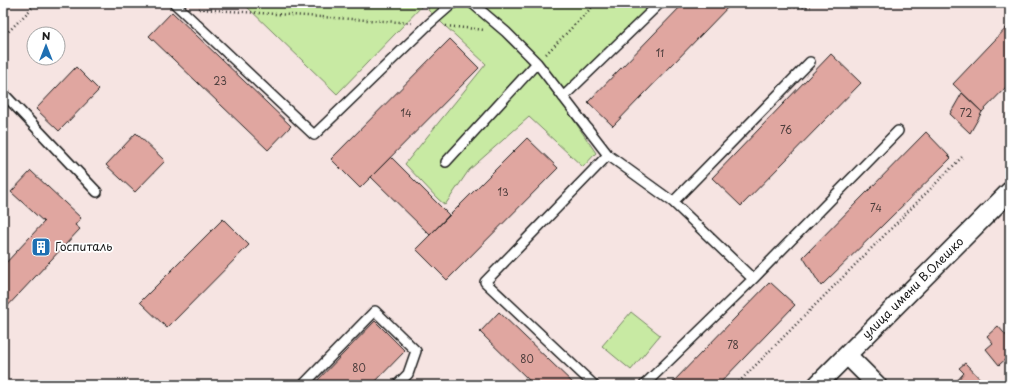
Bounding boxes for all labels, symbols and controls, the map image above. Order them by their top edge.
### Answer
north arrow [26,26,66,66]
text: N [42,27,51,44]
house number: 11 [656,45,664,60]
house number: 23 [213,73,227,88]
house number: 14 [400,105,412,120]
house number: 72 [960,105,972,120]
house number: 76 [780,122,792,137]
house number: 13 [497,184,509,199]
house number: 74 [870,200,882,215]
street label: улица имени В.Олешко [857,232,968,342]
building icon: Госпиталь [30,236,52,258]
place label: Госпиталь [55,237,112,255]
house number: 78 [727,337,739,352]
house number: 80 [520,351,534,366]
house number: 80 [352,360,366,375]

